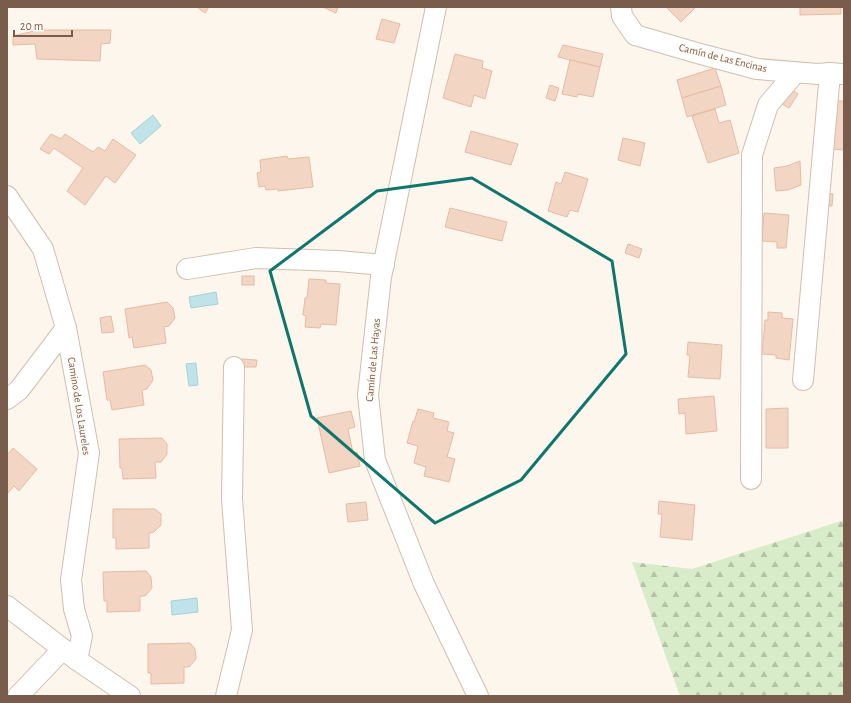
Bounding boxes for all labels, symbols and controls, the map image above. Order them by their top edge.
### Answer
scale bar [14,12,72,38]
text: 20 m [20,20,43,32]
street label: Camín de Las Encinas [678,42,768,74]
street label: Camín de Las Hayas [364,318,382,402]
street label: Camino de Los Laureles [66,356,92,456]

